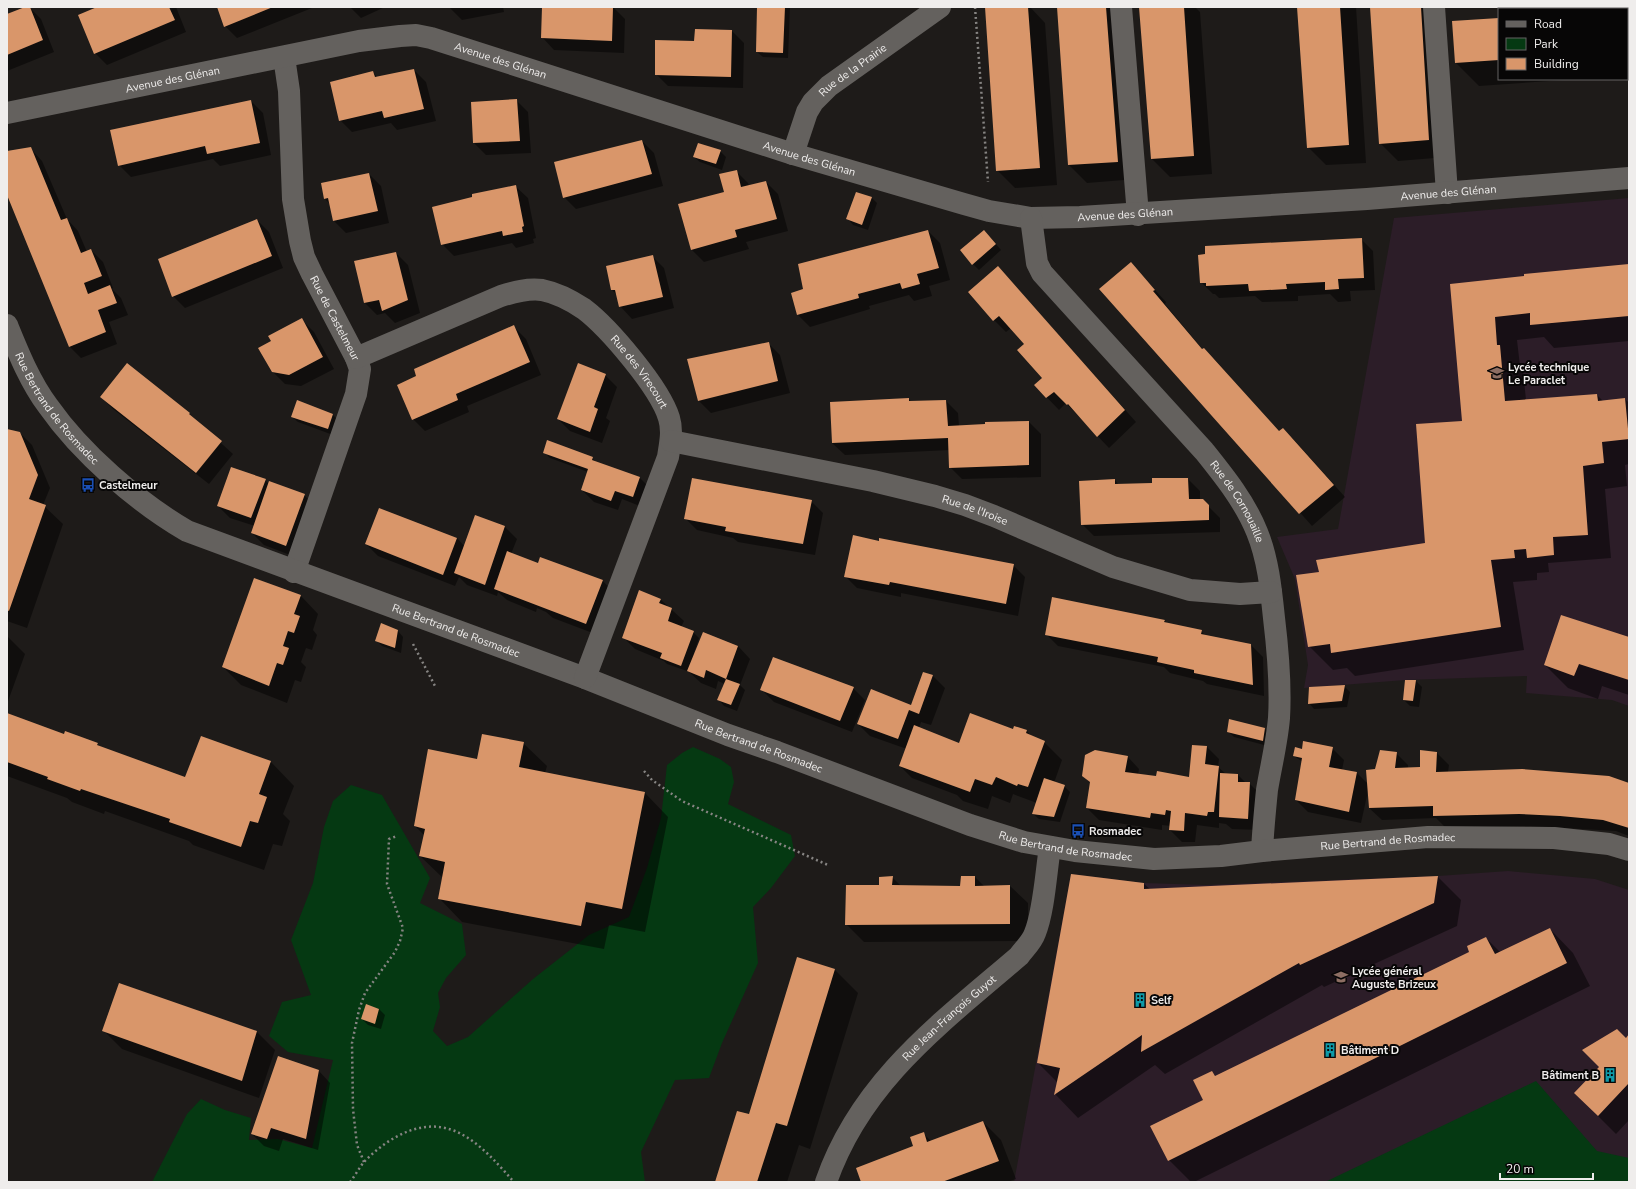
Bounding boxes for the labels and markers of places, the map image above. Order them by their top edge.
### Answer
place label: Lycée technique Le Paraclet [1508,360,1589,388]
school or university icon: Lycée technique Le Paraclet [1489,365,1505,381]
bus stop icon: Castelmeur [80,477,96,493]
place label: Castelmeur [99,478,158,493]
bus stop icon: Rosmadec [1070,823,1086,839]
place label: Rosmadec [1089,824,1142,839]
place label: Lycée général Auguste Brizeux [1352,964,1437,992]
school or university icon: Lycée général Auguste Brizeux [1333,969,1349,985]
building icon: Self [1132,992,1148,1008]
place label: Self [1151,993,1172,1008]
building icon: Bâtiment D [1322,1042,1338,1058]
place label: Bâtiment D [1341,1043,1399,1058]
building icon: Bâtiment B [1602,1067,1618,1083]
place label: Bâtiment B [1542,1068,1599,1083]

